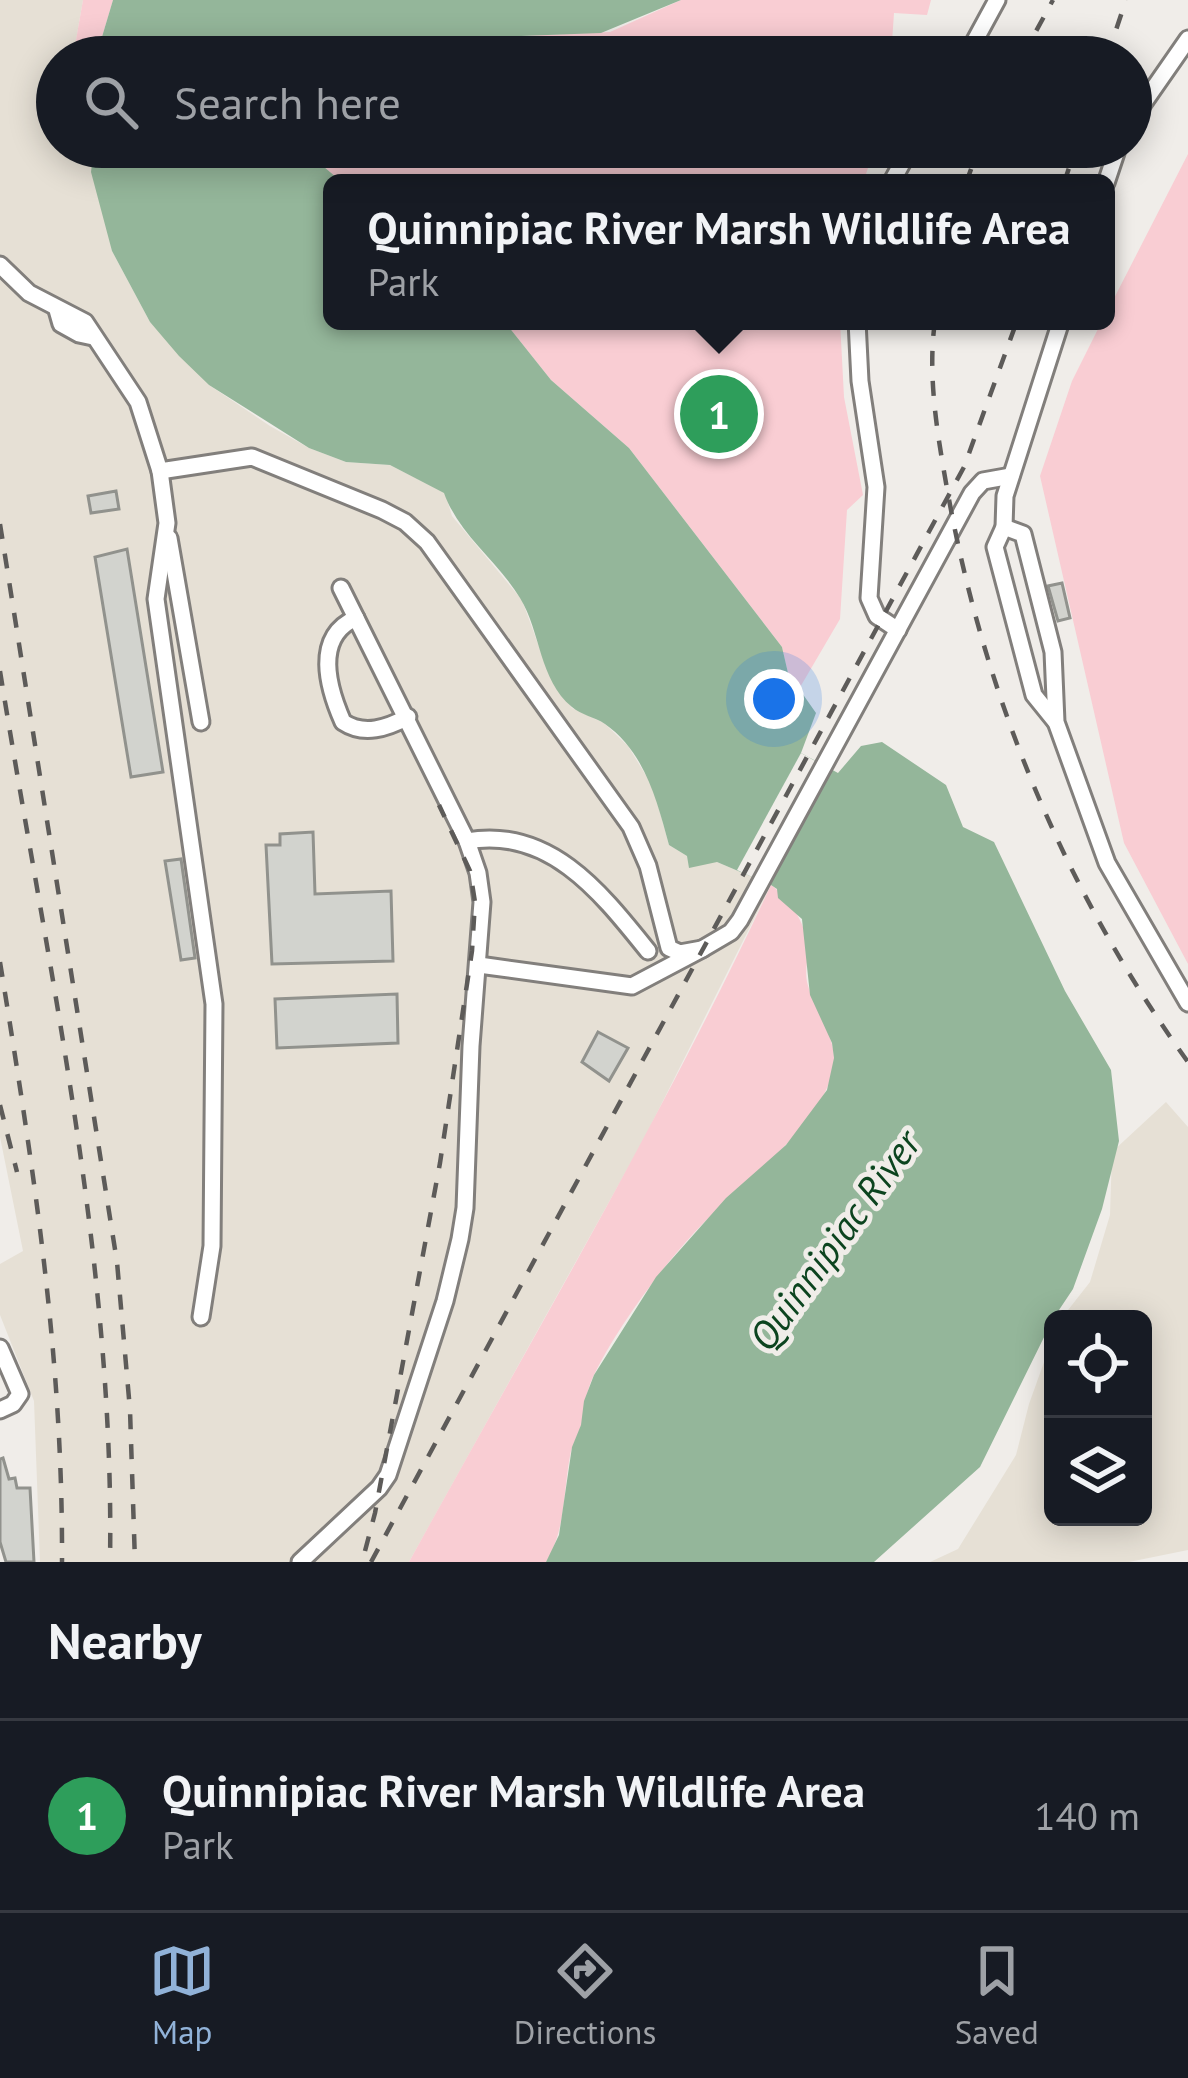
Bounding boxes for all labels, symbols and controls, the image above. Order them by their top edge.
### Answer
search box [36,36,1152,168]
icon: search [78,69,144,135]
text: Search here [174,73,401,131]
popup [323,174,1115,330]
text: Quinnipiac River Marsh Wildlife Area [368,198,1071,256]
text: Park [368,256,439,307]
pin: 1 [680,369,758,459]
your location [744,669,804,729]
water label: Quinnipiac River [737,1118,932,1360]
map controls [1044,1310,1152,1526]
button: locate [1044,1310,1152,1418]
button: layers [1044,1418,1152,1526]
text: Nearby [48,1607,202,1673]
text: Quinnipiac River Marsh Wildlife Area [162,1761,865,1819]
text: 1 [76,1790,98,1841]
text: 140 m [1034,1790,1140,1841]
text: Park [162,1819,234,1870]
tab: Map [149,1938,215,2053]
tab: Directions [514,1938,656,2053]
tab: Saved [955,1938,1039,2053]

